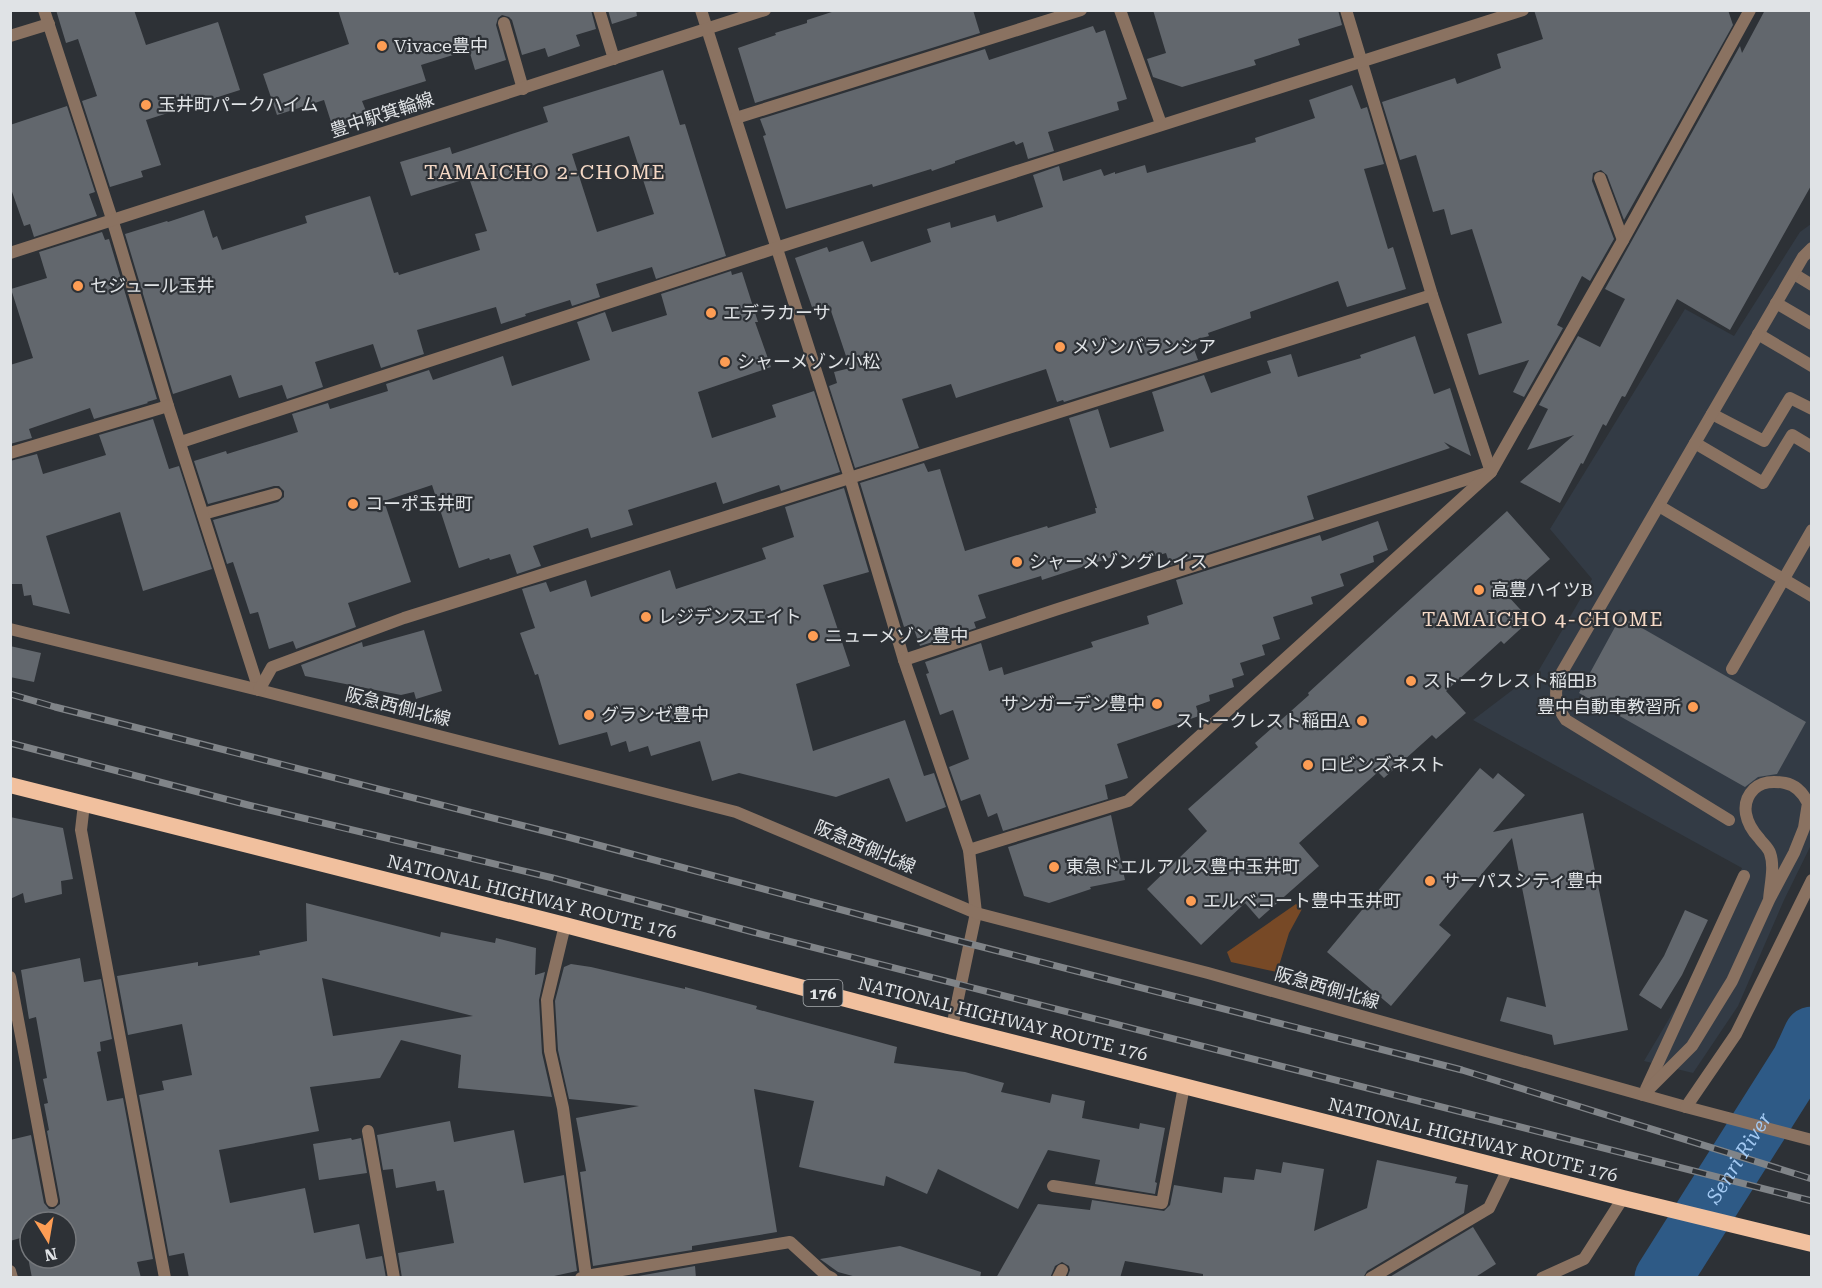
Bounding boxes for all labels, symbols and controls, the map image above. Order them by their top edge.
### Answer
place label: Vivace豊中 [394,35,488,56]
marker: Vivace豊中 [375,39,389,53]
street label: 豊中駅箕輪線 [327,88,436,141]
place label: 玉井町パークハイム [158,94,318,115]
marker: 玉井町パークハイム [139,98,153,112]
district label: TAMAICHO 2-CHOME [424,160,666,184]
place label: セジュール玉井 [90,275,215,296]
marker: セジュール玉井 [71,279,85,293]
place label: エデラカーサ [723,302,831,323]
marker: エデラカーサ [704,306,718,320]
place label: メゾンバランシア [1072,336,1216,357]
marker: メゾンバランシア [1053,340,1067,354]
place label: シャーメゾン小松 [737,351,880,372]
marker: シャーメゾン小松 [718,355,732,369]
place label: コーポ玉井町 [365,493,473,514]
marker: コーポ玉井町 [346,497,360,511]
place label: シャーメゾングレイス [1029,551,1208,572]
marker: シャーメゾングレイス [1010,555,1024,569]
place label: 高豊ハイツB [1491,579,1593,600]
marker: 高豊ハイツB [1472,583,1486,597]
place label: レジデンスエイト [658,606,802,627]
district label: TAMAICHO 4-CHOME [1422,607,1664,631]
marker: レジデンスエイト [639,610,653,624]
place label: ニューメゾン豊中 [825,625,968,646]
marker: ニューメゾン豊中 [806,629,820,643]
place label: ストークレスト稲田B [1423,670,1597,691]
marker: ストークレスト稲田B [1404,674,1418,688]
street label: 阪急西側北線 [343,683,453,730]
place label: サンガーデン豊中 [1001,693,1145,714]
place label: 豊中自動車教習所 [1537,696,1681,717]
marker: サンガーデン豊中 [1150,697,1164,711]
marker: 豊中自動車教習所 [1686,700,1700,714]
place label: グランゼ豊中 [601,704,709,725]
marker: グランゼ豊中 [582,708,596,722]
place label: ストークレスト稲田A [1175,710,1350,731]
marker: ストークレスト稲田A [1355,714,1369,728]
place label: ロビンズネスト [1320,754,1446,775]
marker: ロビンズネスト [1301,758,1315,772]
street label: 阪急西側北線 [811,816,919,877]
street label: NATIONAL HIGHWAY ROUTE 176 [385,850,679,943]
place label: 東急ドエルアルス豊中玉井町 [1066,856,1300,877]
marker: 東急ドエルアルス豊中玉井町 [1047,860,1061,874]
place label: サーパスシティ豊中 [1442,870,1603,891]
marker: サーパスシティ豊中 [1423,874,1437,888]
place label: エルベコート豊中玉井町 [1203,890,1401,911]
marker: エルベコート豊中玉井町 [1184,894,1198,908]
street label: 阪急西側北線 [1272,963,1382,1012]
street label: NATIONAL HIGHWAY ROUTE 176 [856,972,1150,1065]
road number: 176 [804,980,842,1006]
street label: NATIONAL HIGHWAY ROUTE 176 [1326,1093,1620,1186]
water label: Senri River [1701,1107,1777,1209]
north arrow [18,1210,78,1270]
text: N [43,1244,59,1265]

